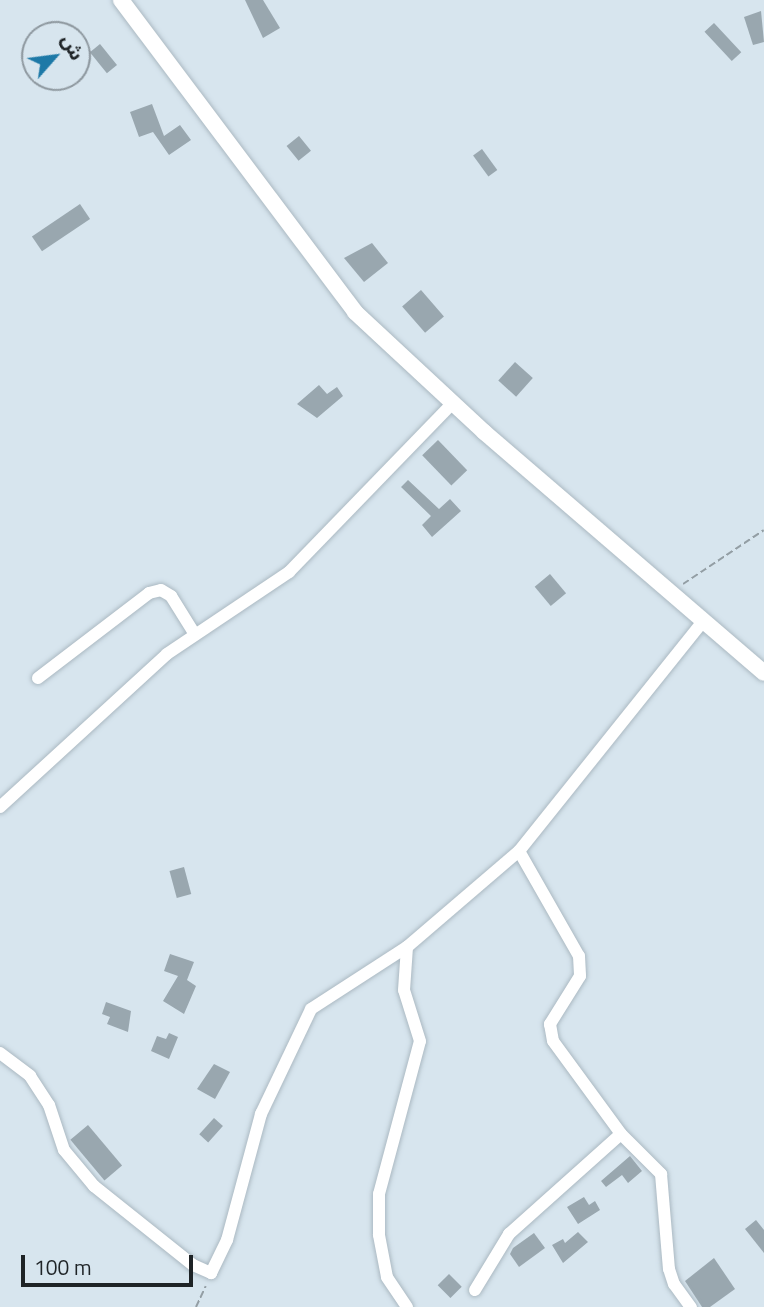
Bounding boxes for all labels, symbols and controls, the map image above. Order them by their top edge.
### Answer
north arrow [21,21,91,91]
text: ش [54,29,92,65]
scale bar [24,1240,196,1284]
text: 100 m [34,1251,91,1283]

